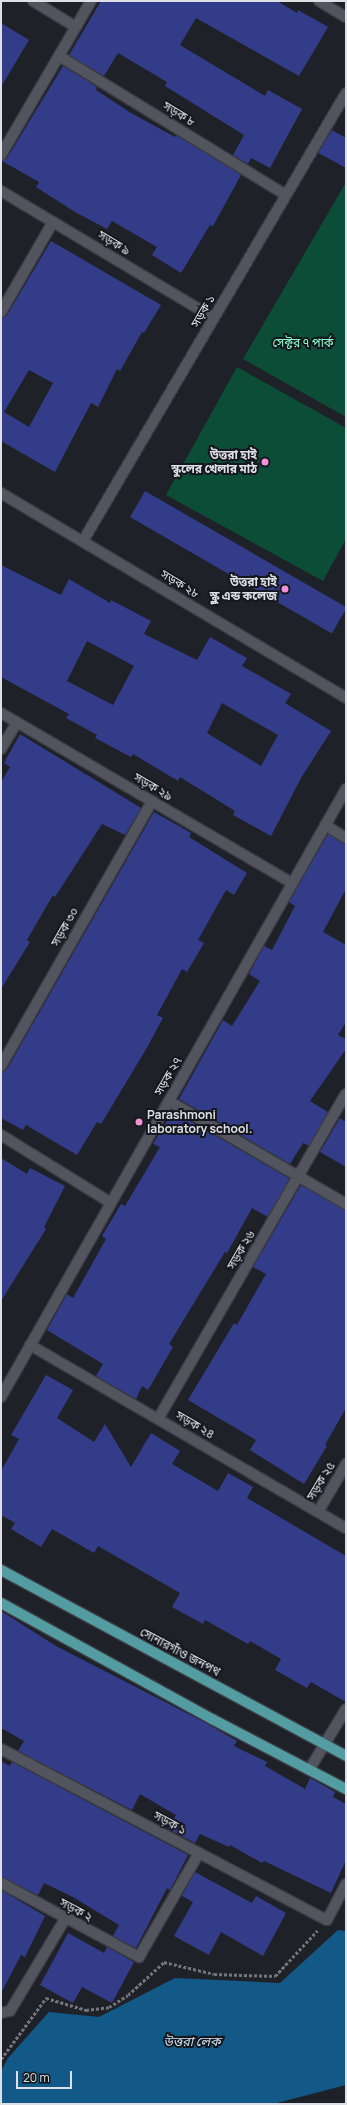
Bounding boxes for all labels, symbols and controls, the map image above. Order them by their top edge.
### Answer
street label: সড়ক ৮ [160,99,198,129]
street label: সড়ক ৯ [95,228,133,258]
street label: সড়ক ১ [188,292,218,330]
park label: সেক্টর ৭ পার্ক [272,336,334,350]
place label: উত্তরা হাই স্কুলের খেলার মাঠ [171,448,257,476]
marker: উত্তরা হাই স্কুলের খেলার মাঠ [260,457,270,467]
street label: সড়ক ২৮ [158,567,202,601]
place label: উত্তরা হাই স্কুল এন্ড কলেজ [210,575,277,603]
marker: উত্তরা হাই স্কুল এন্ড কলেজ [280,584,290,594]
street label: সড়ক ২৯ [131,770,175,804]
street label: সড়ক ৩০ [48,905,82,949]
street label: সড়ক ২৭ [151,1054,185,1098]
place label: Parashmoni laboratory school. [147,1108,252,1136]
marker: Parashmoni laboratory school. [134,1117,144,1127]
street label: সড়ক ২৬ [224,1228,258,1272]
street label: সড়ক ২৪ [173,1408,217,1442]
street label: সড়ক ২৫ [304,1459,338,1503]
street label: সোনারগাঁও জনপথ [137,1625,223,1679]
street label: সড়ক ১ [151,1808,189,1838]
street label: সড়ক ২ [57,1895,95,1925]
water label: উত্তরা লেক [164,2033,220,2049]
scale bar [18,2063,74,2089]
text: 20 m [23,2069,50,2086]

